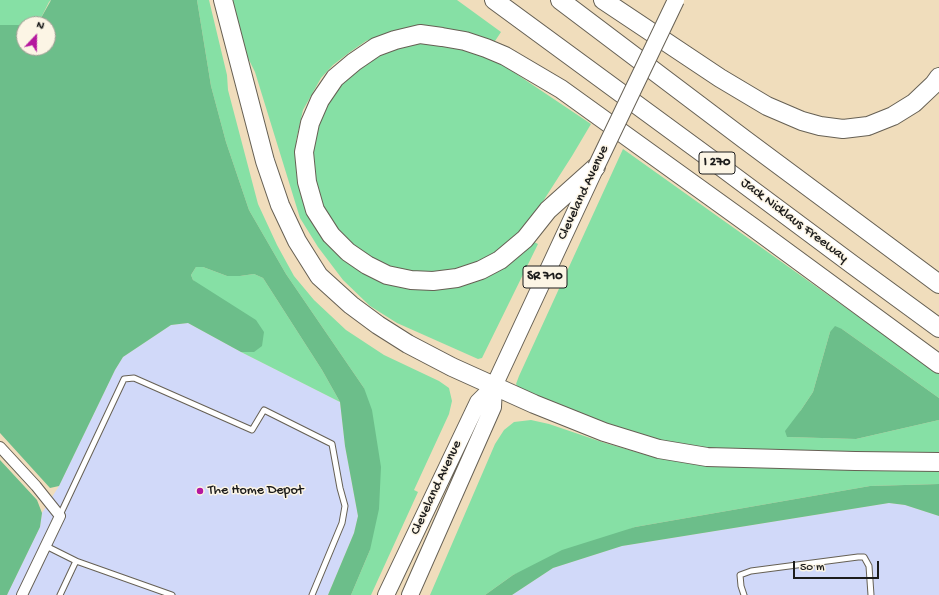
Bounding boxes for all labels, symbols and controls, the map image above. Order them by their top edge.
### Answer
north arrow [16,16,56,56]
text: N [35,19,46,33]
street label: Cleveland Avenue [555,143,613,243]
road number: I 270 [699,152,735,174]
street label: Jack Nicklaus Freeway [737,175,851,267]
road number: SR 710 [523,266,567,288]
street label: Cleveland Avenue [408,438,466,538]
place label: The Home Depot [208,483,303,499]
marker: The Home Depot [195,486,205,496]
scale bar [795,553,881,579]
text: 50 m [800,561,825,575]

